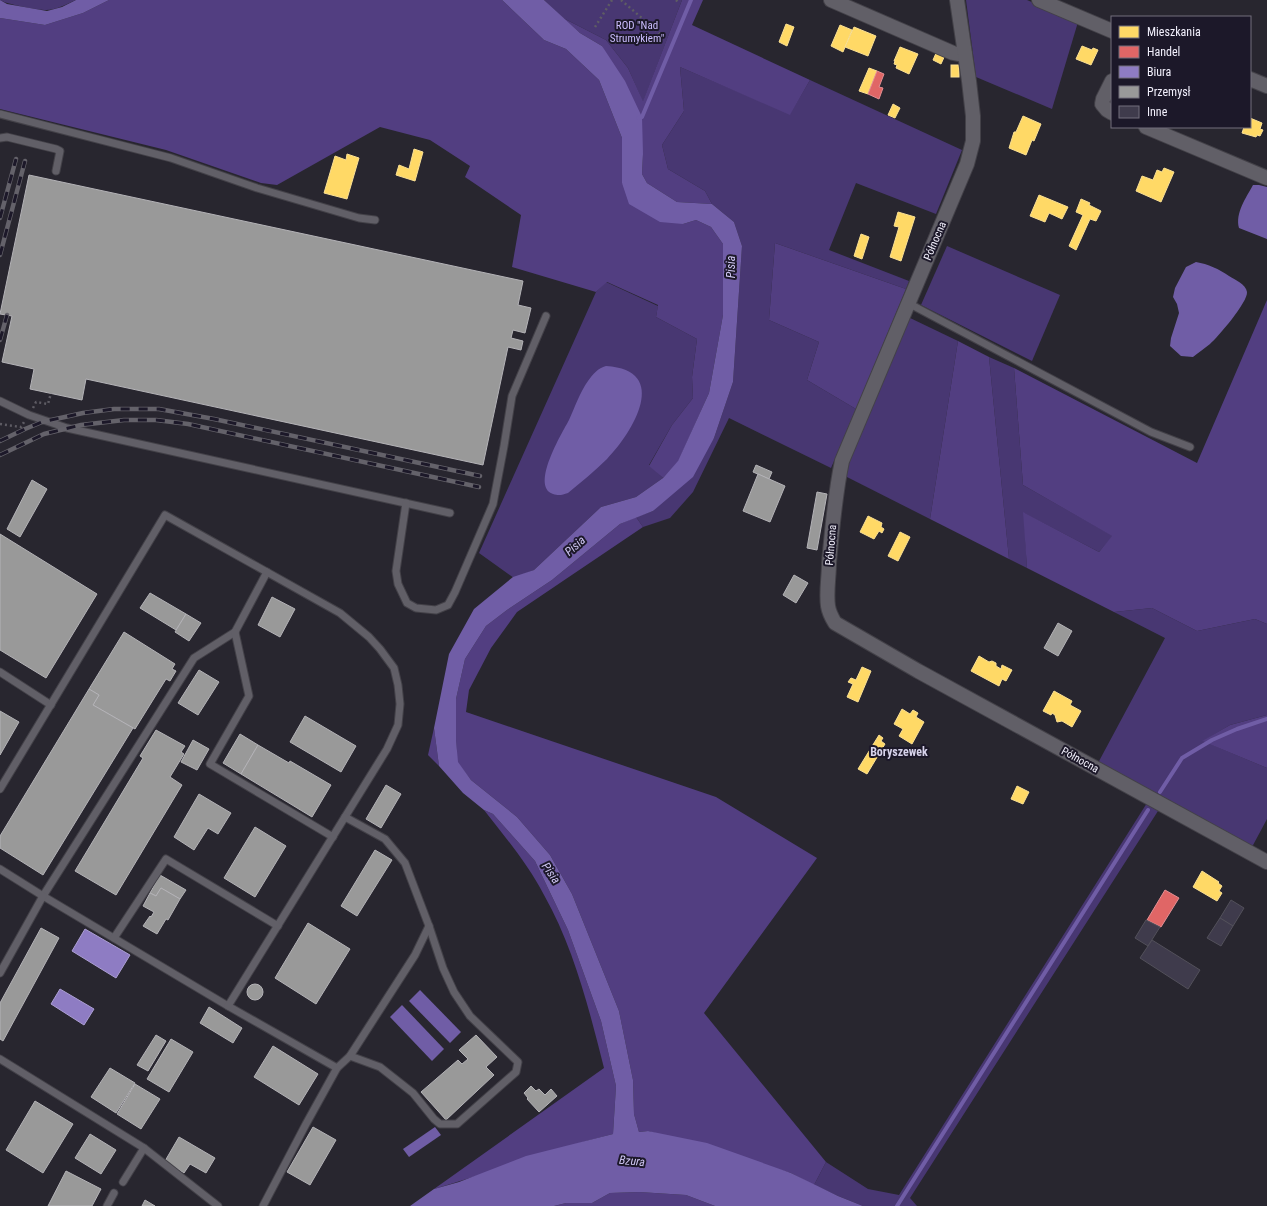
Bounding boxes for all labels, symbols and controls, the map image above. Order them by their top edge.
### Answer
legend [1111,16,1251,128]
park label: ROD "Nad Strumykiem" [610,19,664,45]
text: Mieszkania [1147,25,1201,39]
text: Handel [1147,45,1180,59]
text: Biura [1147,65,1172,79]
text: Przemysł [1147,85,1191,99]
text: Inne [1147,105,1168,119]
street label: Północna [921,220,949,262]
water label: Pisia [724,256,738,278]
street label: Północna [823,524,839,566]
water label: Pisia [562,533,588,559]
street label: Północna [1059,744,1101,776]
district label: Boryszewek [870,745,928,759]
water label: Pisia [539,860,563,886]
water label: Bzura [618,1153,646,1169]

